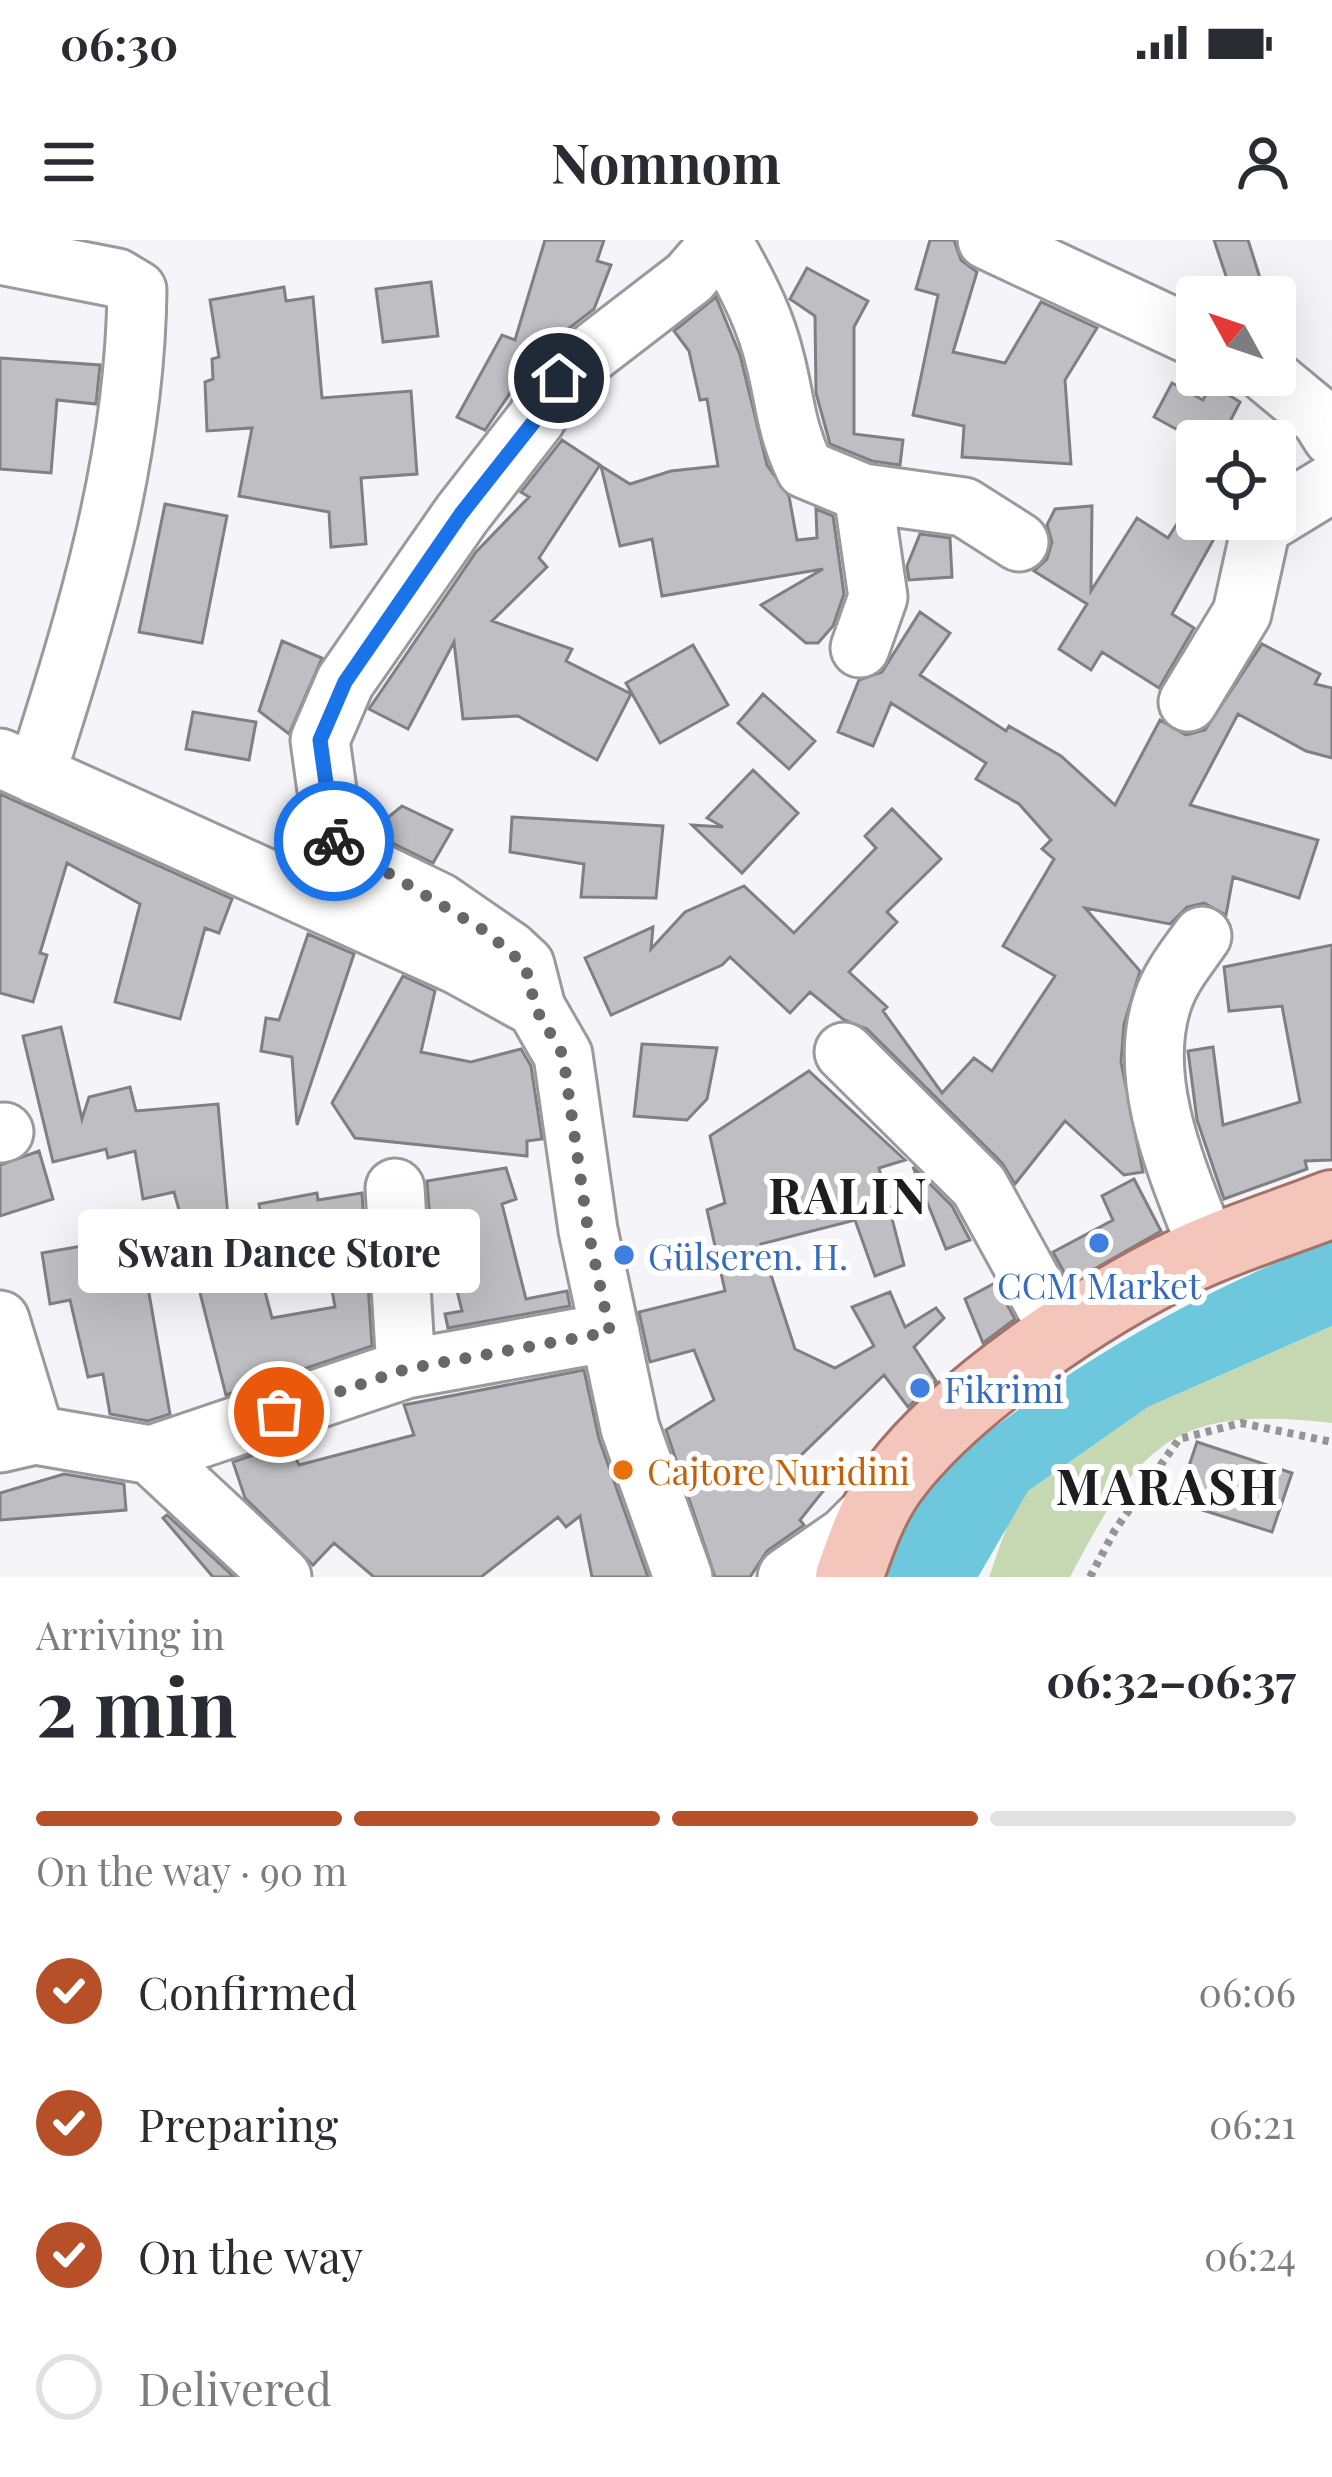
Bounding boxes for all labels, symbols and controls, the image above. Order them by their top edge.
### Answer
text: 06:30 [60,12,178,72]
text: Nomnom [551,126,781,198]
icon: menu [36,129,102,195]
icon: person [1230,129,1296,195]
north arrow [1176,276,1296,396]
map controls [1176,276,1296,540]
pin [508,327,610,429]
icon: home [526,345,592,411]
button: locate [1176,420,1296,540]
courier [274,781,394,901]
icon: bike [301,808,367,874]
district label: RALIN [768,1162,930,1226]
callout: Swan Dance Store [78,1208,480,1292]
text: Swan Dance Store [117,1225,441,1277]
marker: CCM Market [1086,1230,1112,1256]
place label: Gülseren. H. [648,1231,848,1279]
marker: Gülseren. H. [611,1242,637,1268]
place label: CCM Market [997,1260,1202,1308]
pin [228,1361,330,1463]
place label: Fikrimi [944,1364,1064,1412]
marker: Fikrimi [907,1375,933,1401]
icon: bag [246,1379,312,1445]
place label: Cajtore Nuridini [647,1446,910,1494]
district label: MARASH [1055,1453,1281,1517]
marker: Cajtore Nuridini [610,1457,636,1483]
text: Arriving in [36,1608,225,1660]
text: 06:32–06:37 [1046,1649,1296,1709]
text: 2 min [36,1653,237,1757]
text: On the way · 90 m [36,1844,348,1896]
icon: check [36,1958,102,2024]
text: Confirmed [138,1961,357,2021]
text: 06:06 [1198,1965,1296,2017]
icon: check [36,2090,102,2156]
text: Preparing [138,2093,338,2153]
text: 06:21 [1209,2097,1296,2149]
icon: check [36,2222,102,2288]
text: On the way [138,2225,363,2285]
text: 06:24 [1204,2229,1296,2281]
text: Delivered [138,2357,332,2417]

